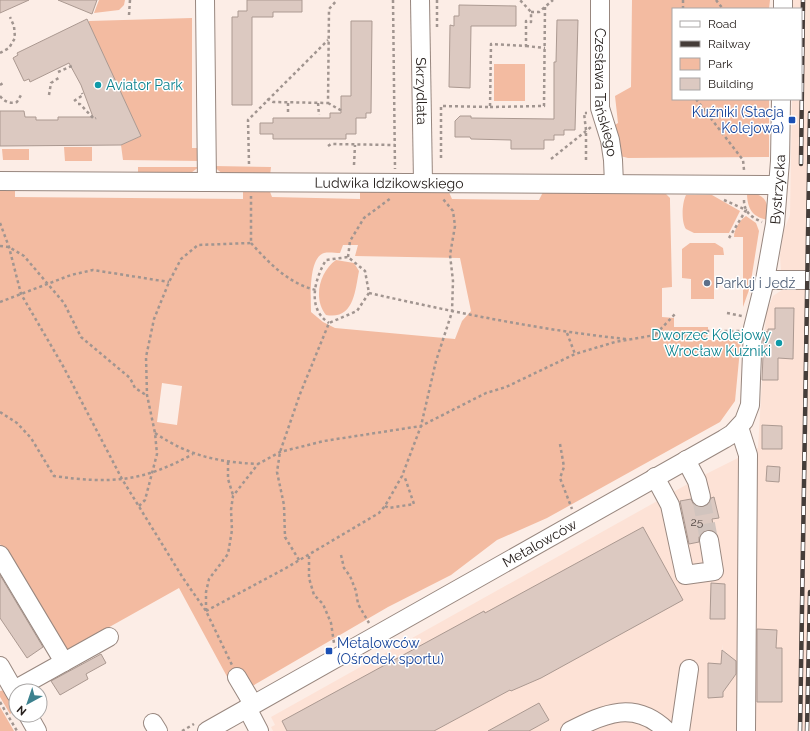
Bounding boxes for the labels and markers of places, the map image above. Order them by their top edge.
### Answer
place label: Aviator Park [106,77,183,93]
marker: Aviator Park [93,80,103,90]
place label: Kuźniki (Stacja Kolejowa) [692,104,784,136]
marker: Kuźniki (Stacja Kolejowa) [787,115,797,125]
place label: Parkuj i Jedź [715,275,795,291]
marker: Parkuj i Jedź [702,278,712,288]
place label: Dworzec Kolejowy Wrocław Kuźniki [651,327,771,359]
marker: Dworzec Kolejowy Wrocław Kuźniki [774,338,784,348]
place label: Metalowców (Ośrodek sportu) [337,635,444,667]
marker: Metalowców (Ośrodek sportu) [324,646,334,656]

